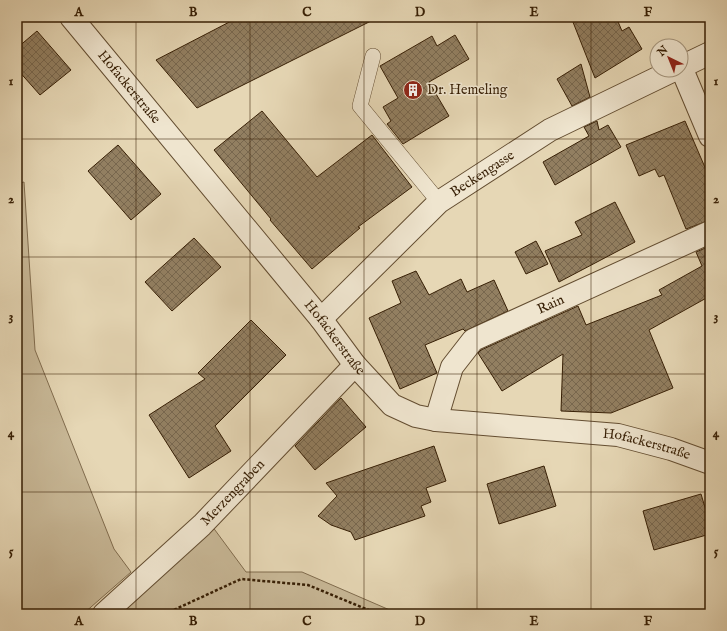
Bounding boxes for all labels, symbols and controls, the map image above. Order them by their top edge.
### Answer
text: A [74,4,85,21]
text: B [189,4,198,21]
text: C [302,4,312,21]
text: D [415,4,426,21]
text: E [529,4,539,21]
text: F [644,4,653,21]
north arrow [649,38,689,78]
text: N [654,43,671,60]
street label: Hofackerstraße [93,47,165,128]
text: 1 [9,73,14,90]
text: 1 [714,73,719,90]
building icon: Dr. Hemeling [402,79,424,101]
place label: Dr. Hemeling [427,81,508,99]
street label: Beckengasse [447,146,518,201]
text: 2 [8,191,14,208]
text: 2 [713,191,719,208]
street label: Rain [534,290,568,319]
street label: Hofackerstraße [300,296,369,379]
text: 3 [9,308,14,325]
text: 3 [714,308,719,325]
text: 4 [8,425,15,442]
street label: Hofackerstraße [602,425,693,464]
text: 4 [713,425,720,442]
street label: Merzengraben [197,455,269,530]
text: 5 [9,543,14,560]
text: 5 [714,543,719,560]
text: A [74,613,85,630]
text: B [189,613,198,630]
text: C [302,613,312,630]
text: D [415,613,426,630]
text: E [529,613,539,630]
text: F [644,613,653,630]

